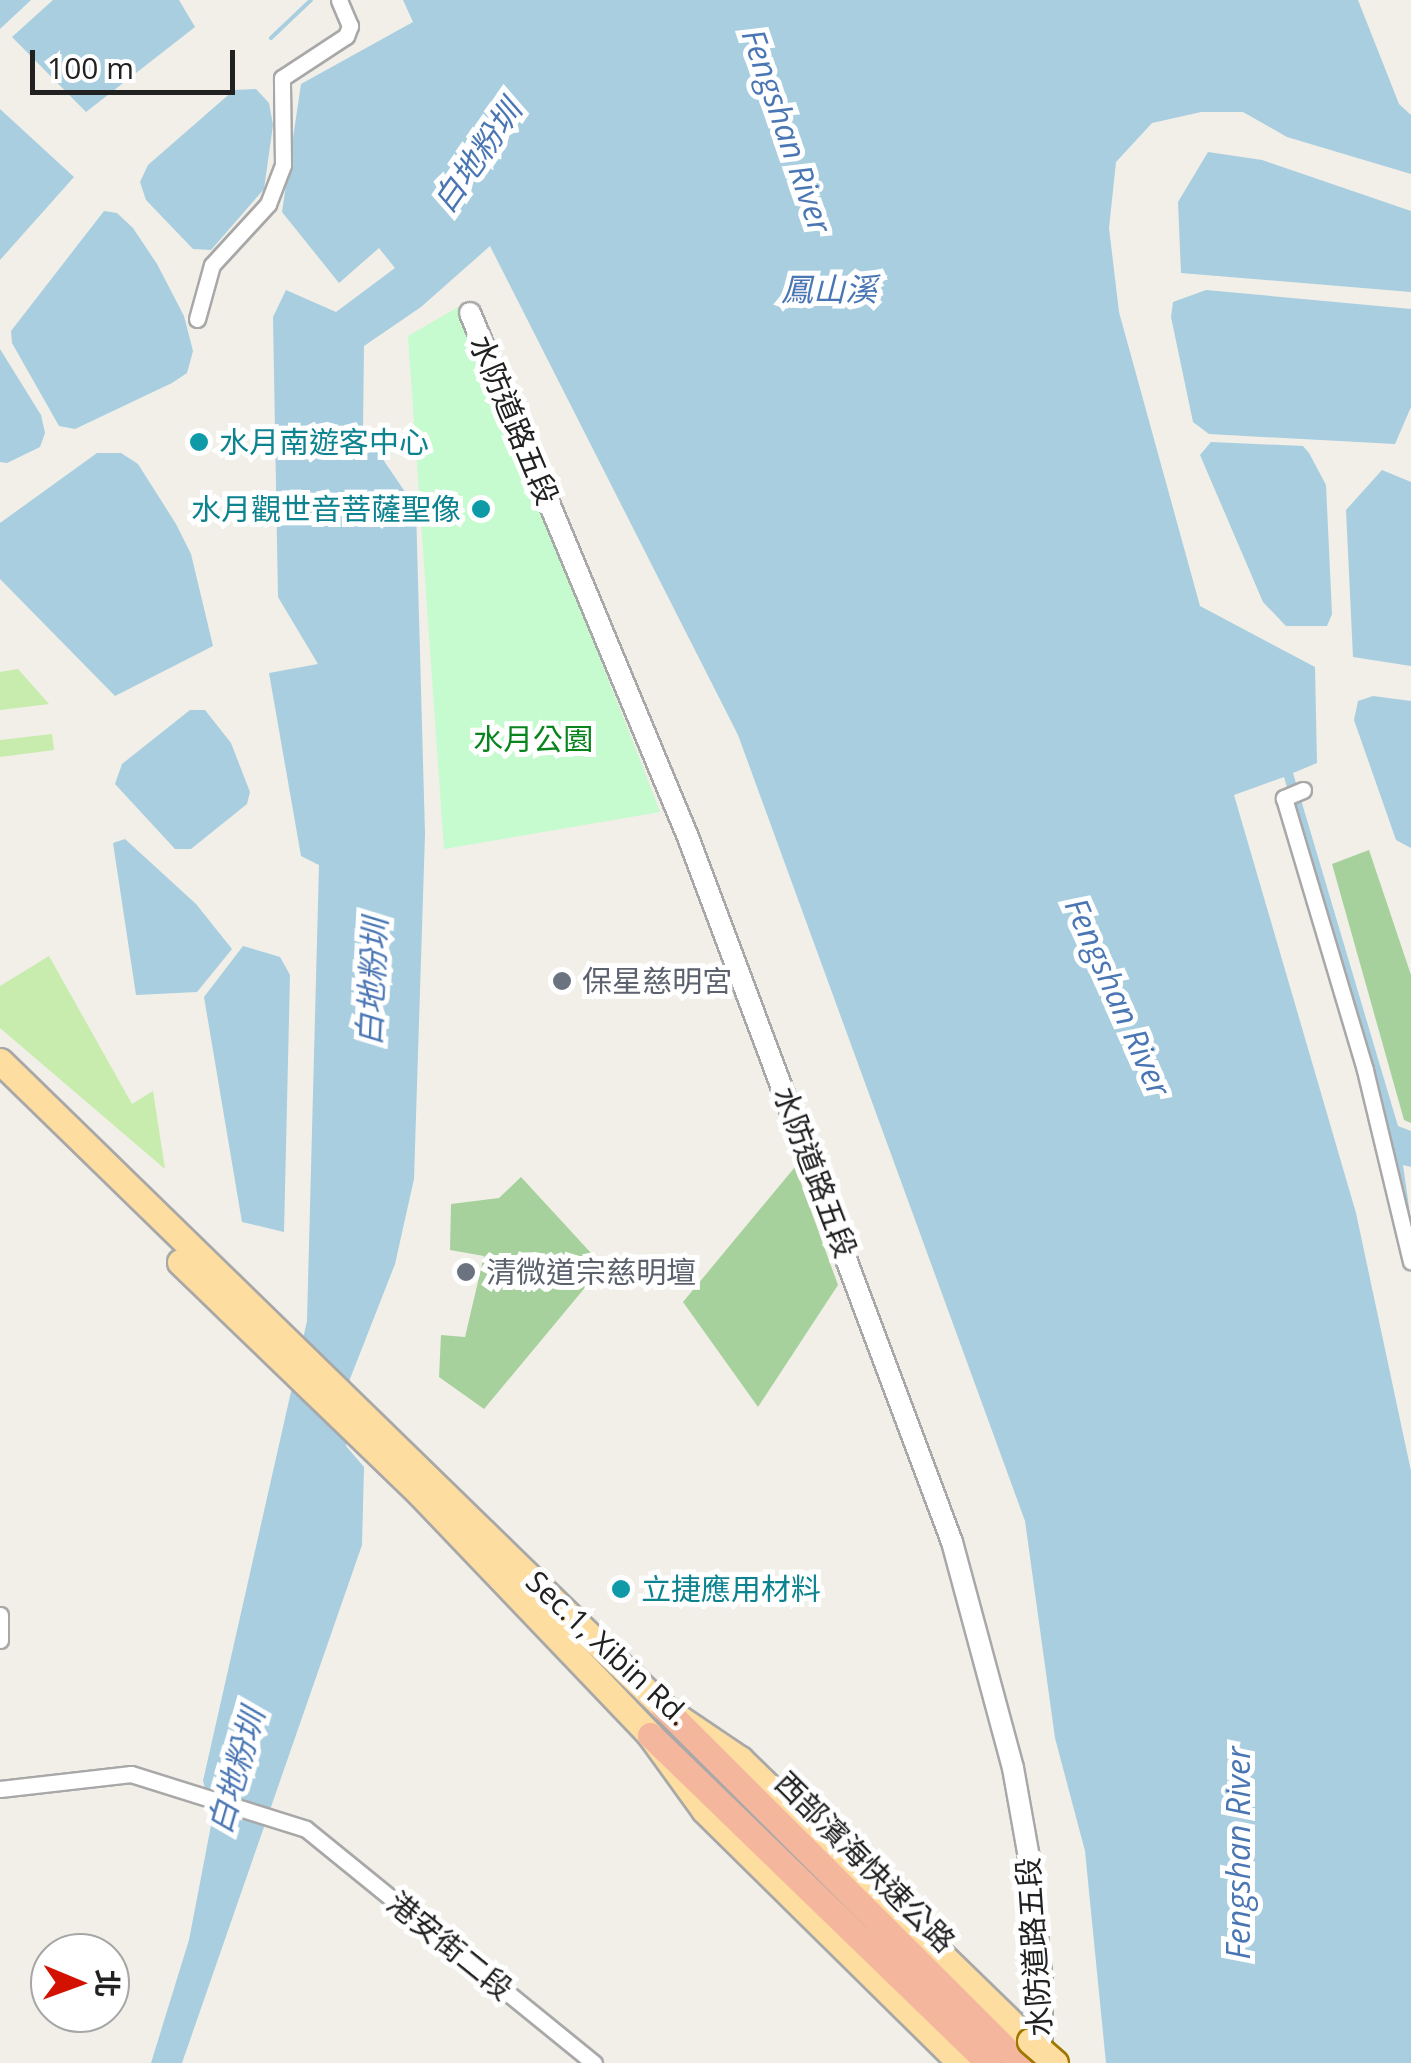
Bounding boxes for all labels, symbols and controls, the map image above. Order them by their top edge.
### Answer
water label: Fengshan River [734,24,840,238]
scale bar [35,30,240,92]
text: 100 m [47,47,134,88]
water label: 白地粉圳 [425,93,529,219]
water label: 鳳山溪 [781,270,877,308]
street label: 水防道路五段 [462,330,566,510]
place label: 水月南遊客中心 [219,424,429,460]
marker: 水月南遊客中心 [188,431,210,453]
place label: 水月觀世音菩薩聖像 [191,491,461,527]
marker: 水月觀世音菩薩聖像 [470,498,492,520]
park label: 水月公園 [473,721,593,757]
water label: Fengshan River [1057,892,1179,1102]
water label: 白地粉圳 [349,917,395,1047]
place label: 保星慈明宮 [582,963,732,999]
marker: 保星慈明宮 [551,970,573,992]
street label: 水防道路五段 [766,1082,864,1262]
place label: 清微道宗慈明壇 [486,1254,696,1290]
marker: 清微道宗慈明壇 [455,1261,477,1283]
street label: Sec.1, Xibin Rd. [519,1563,697,1733]
place label: 立捷應用材料 [641,1571,821,1607]
marker: 立捷應用材料 [610,1578,632,1600]
water label: 白地粉圳 [200,1704,272,1838]
water label: Fengshan River [1219,1746,1257,1960]
street label: 西部濱海快速公路 [767,1764,963,1960]
street label: 水防道路五段 [1010,1856,1058,2038]
street label: 港安街二段 [380,1885,520,2007]
north arrow [30,1933,130,2033]
text: 北 [89,1969,127,1998]

